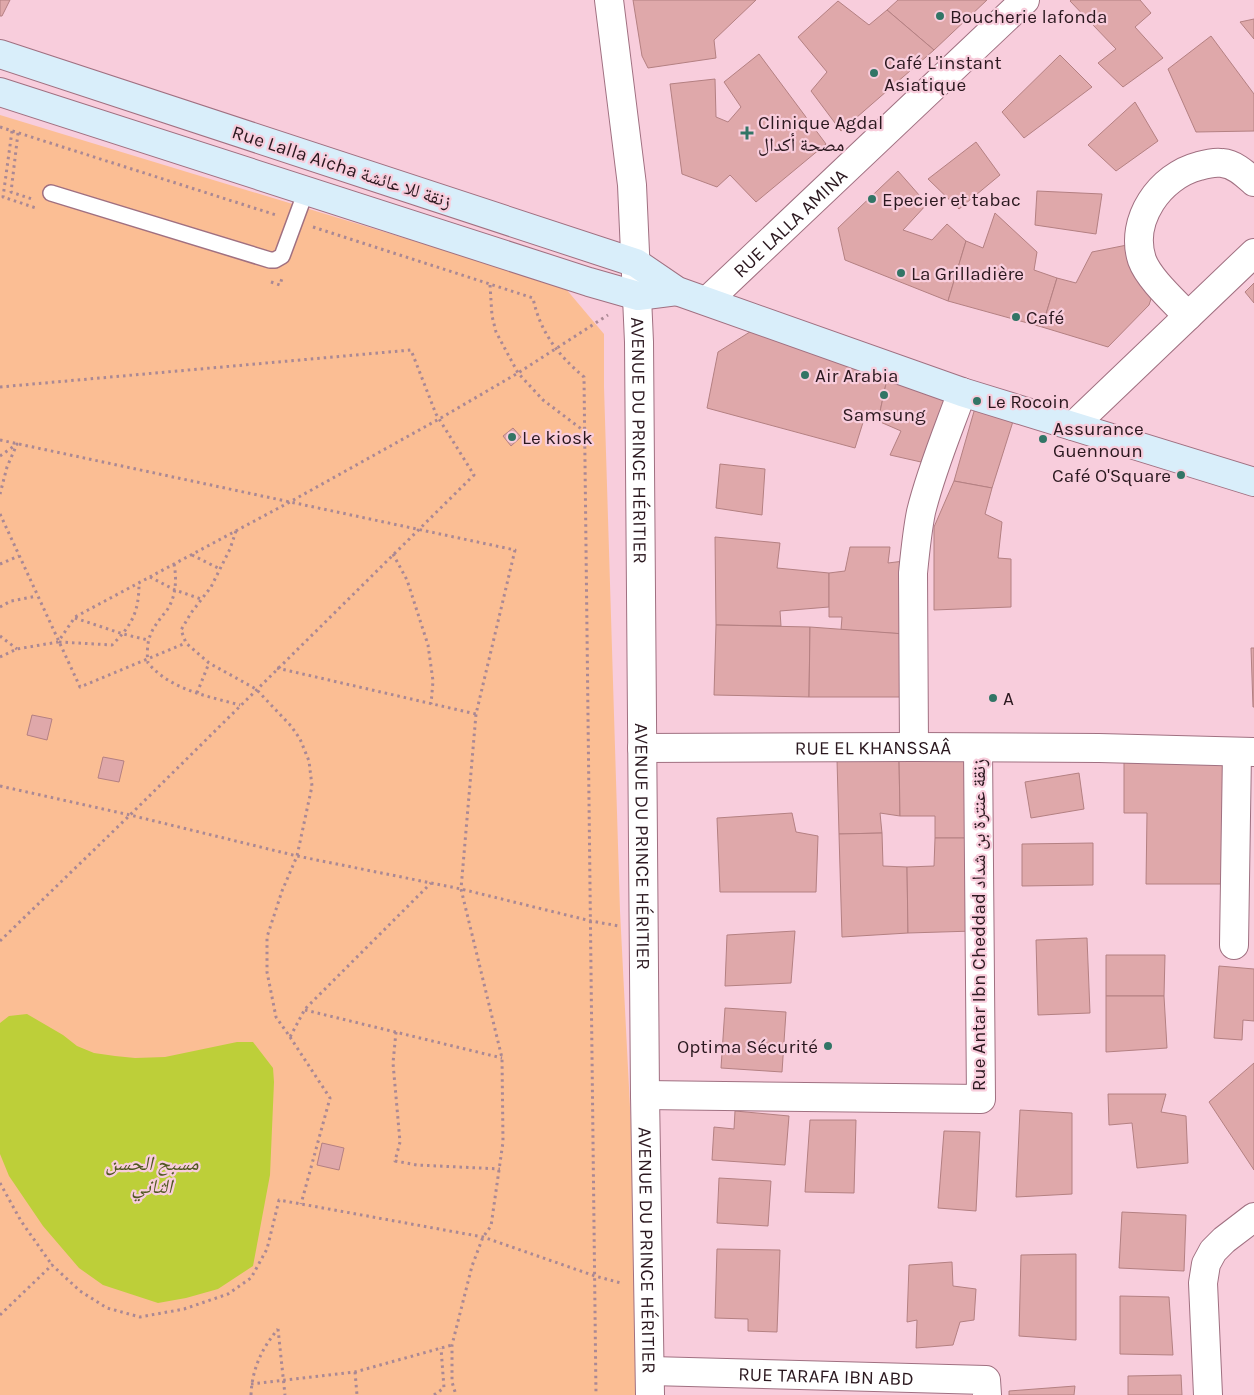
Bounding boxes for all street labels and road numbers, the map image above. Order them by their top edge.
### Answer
street label: Rue Lalla Aicha زنقة للا عائشة [229,121,454,213]
street label: RUE LALLA AMINA [729,164,852,282]
street label: AVENUE DU PRINCE HÉRITIER [626,317,651,564]
street label: AVENUE DU PRINCE HÉRITIER [630,723,655,970]
street label: RUE EL KHANSSAÂ [795,737,951,759]
street label: Rue Antar Ibn Cheddad زنقة عنترة بن شداد [968,759,990,1091]
street label: AVENUE DU PRINCE HÉRITIER [634,1127,660,1374]
street label: RUE TARAFA IBN ABD [738,1363,914,1390]

